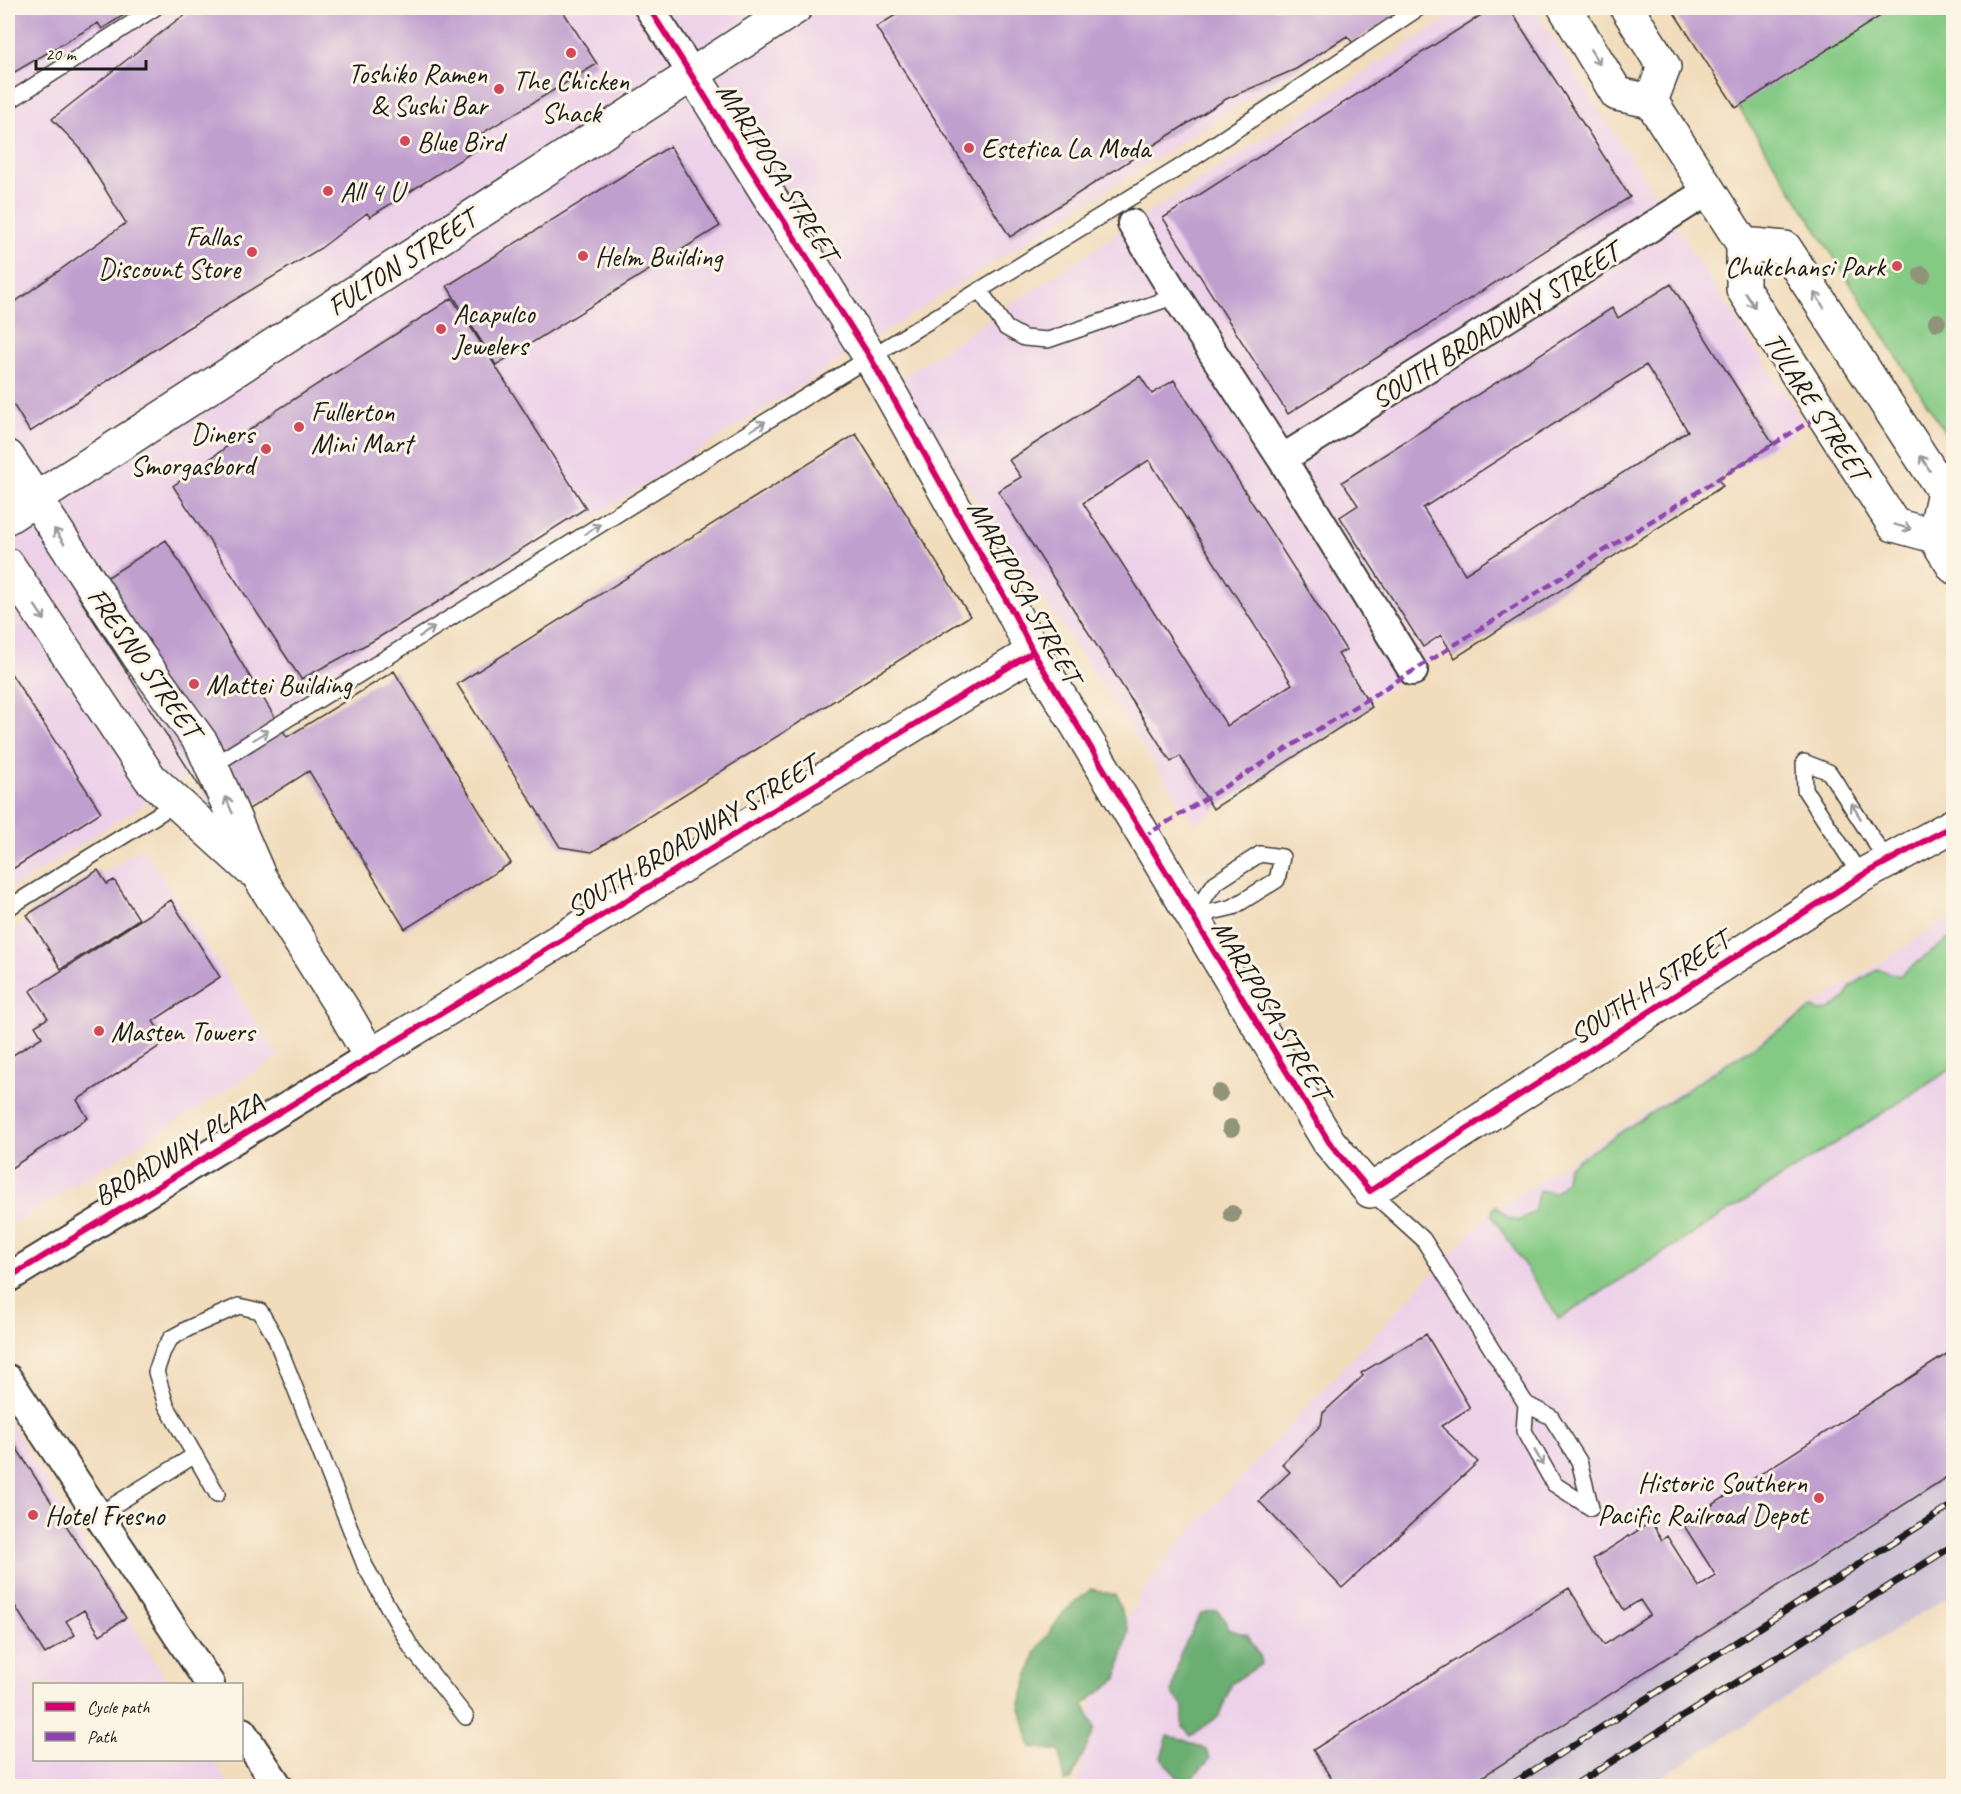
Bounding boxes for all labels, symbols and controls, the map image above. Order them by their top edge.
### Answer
scale bar [36,33,146,71]
text: 20 m [45,43,78,65]
marker: The Chicken Shack [564,46,578,60]
one-way arrow [1590,48,1602,65]
place label: Toshiko Ramen & Sushi Bar [348,56,489,123]
place label: The Chicken Shack [513,63,629,130]
street label: MARIPOSA STREET [709,76,850,273]
marker: Toshiko Ramen & Sushi Bar [492,82,506,96]
place label: Blue Bird [417,124,507,159]
place label: Estetica La Moda [981,131,1152,166]
marker: Blue Bird [398,134,412,148]
marker: Estetica La Moda [962,141,976,155]
place label: All 4 U [340,174,409,209]
marker: All 4 U [321,184,335,198]
street label: FULTON STREET [320,198,488,323]
place label: Fallas Discount Store [98,219,242,286]
street label: SOUTH BROADWAY STREET [1365,231,1632,416]
place label: Helm Building [595,239,724,274]
marker: Fallas Discount Store [245,245,259,259]
marker: Helm Building [576,249,590,263]
place label: Chukchansi Park [1725,249,1887,284]
marker: Chukchansi Park [1890,259,1904,273]
one-way arrow [1744,292,1756,308]
one-way arrow [1813,292,1825,309]
place label: Acapulco Jewelers [451,296,537,363]
marker: Acapulco Jewelers [434,322,448,336]
street label: TULARE STREET [1756,326,1881,492]
place label: Fullerton Mini Mart [311,394,416,461]
place label: Diners Smorgasbord [130,416,258,483]
marker: Fullerton Mini Mart [292,420,306,434]
one-way arrow [749,420,766,432]
marker: Diners Smorgasbord [259,442,273,456]
one-way arrow [1919,456,1931,472]
street label: MARIPOSA STREET [960,494,1093,695]
one-way arrow [584,522,601,535]
one-way arrow [1893,523,1912,534]
one-way arrow [52,528,64,545]
street label: FRESNO STREET [80,580,213,750]
one-way arrow [34,605,46,621]
one-way arrow [418,625,435,637]
place label: Mattei Building [206,667,353,702]
marker: Mattei Building [187,677,201,691]
one-way arrow [253,729,269,741]
street label: SOUTH BROADWAY STREET [560,744,829,925]
one-way arrow [222,796,233,814]
one-way arrow [1849,803,1862,820]
street label: MARIPOSA STREET [1204,913,1343,1111]
street label: SOUTH H STREET [1563,919,1741,1052]
place label: Masten Towers [111,1014,257,1049]
marker: Masten Towers [92,1024,106,1038]
street label: BROADWAY PLAZA [87,1085,270,1214]
one-way arrow [1534,1449,1546,1466]
place label: Historic Southern Pacific Railroad Depot [1598,1465,1810,1532]
marker: Historic Southern Pacific Railroad Depot [1812,1491,1826,1505]
place label: Hotel Fresno [45,1498,167,1533]
marker: Hotel Fresno [26,1508,40,1522]
legend [33,1683,243,1761]
text: Cycle path [87,1696,150,1718]
text: Path [87,1726,117,1748]

